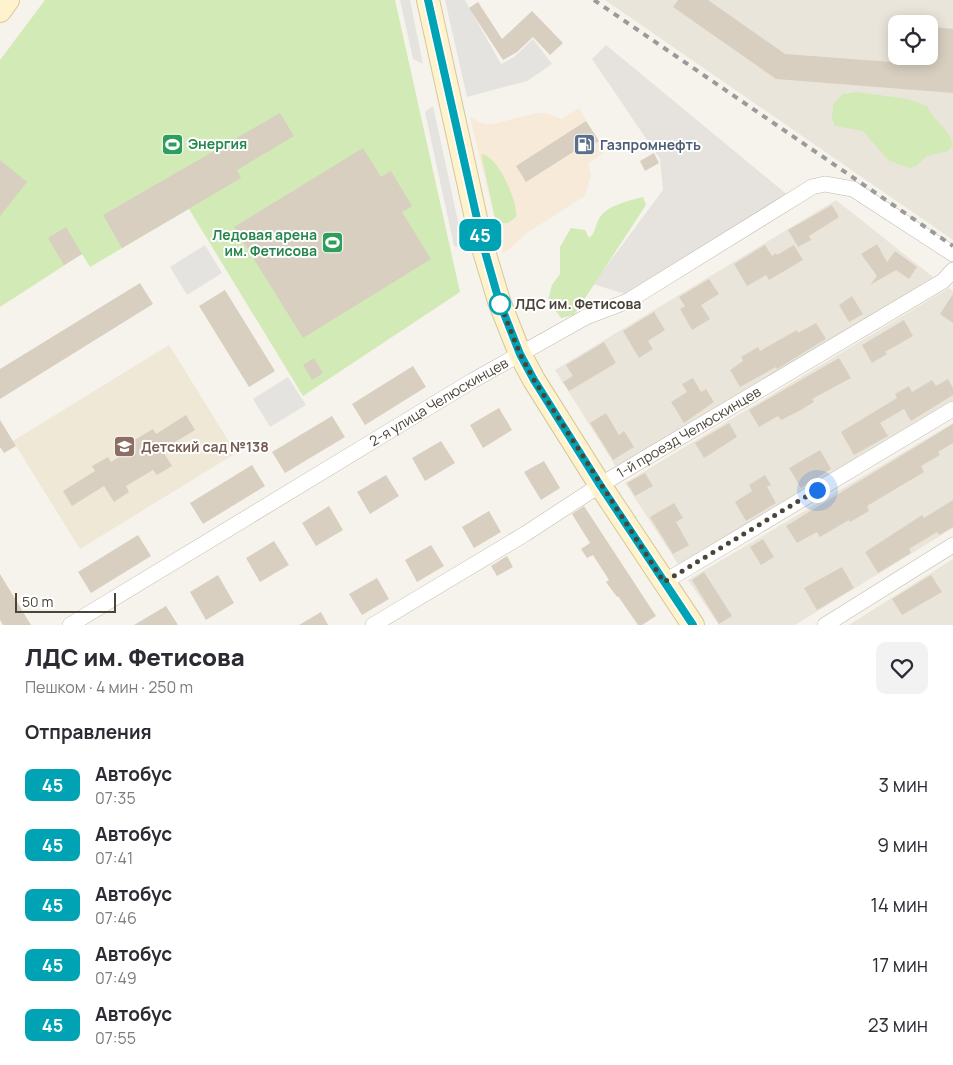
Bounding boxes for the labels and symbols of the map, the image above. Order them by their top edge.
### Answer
sports icon: Энергия [160,132,184,156]
fuel station icon: Газпромнефть [572,133,596,157]
place label: Энергия [188,134,247,153]
place label: Газпромнефть [600,135,701,154]
line badge: 45 [458,219,502,251]
place label: Ледовая арена им. Фетисова [212,225,317,260]
sports icon: Ледовая арена им. Фетисова [321,231,345,255]
marker: ЛДС им. Фетисова [489,293,511,315]
place label: ЛДС им. Фетисова [515,294,641,313]
street label: 2-я улица Челюскинцев [365,352,512,450]
street label: 1-й проезд Челюскинцев [613,381,765,482]
school or university icon: Детский сад №138 [113,435,137,459]
place label: Детский сад №138 [141,437,269,456]
your location [805,478,830,503]
scale bar [15,590,116,613]

